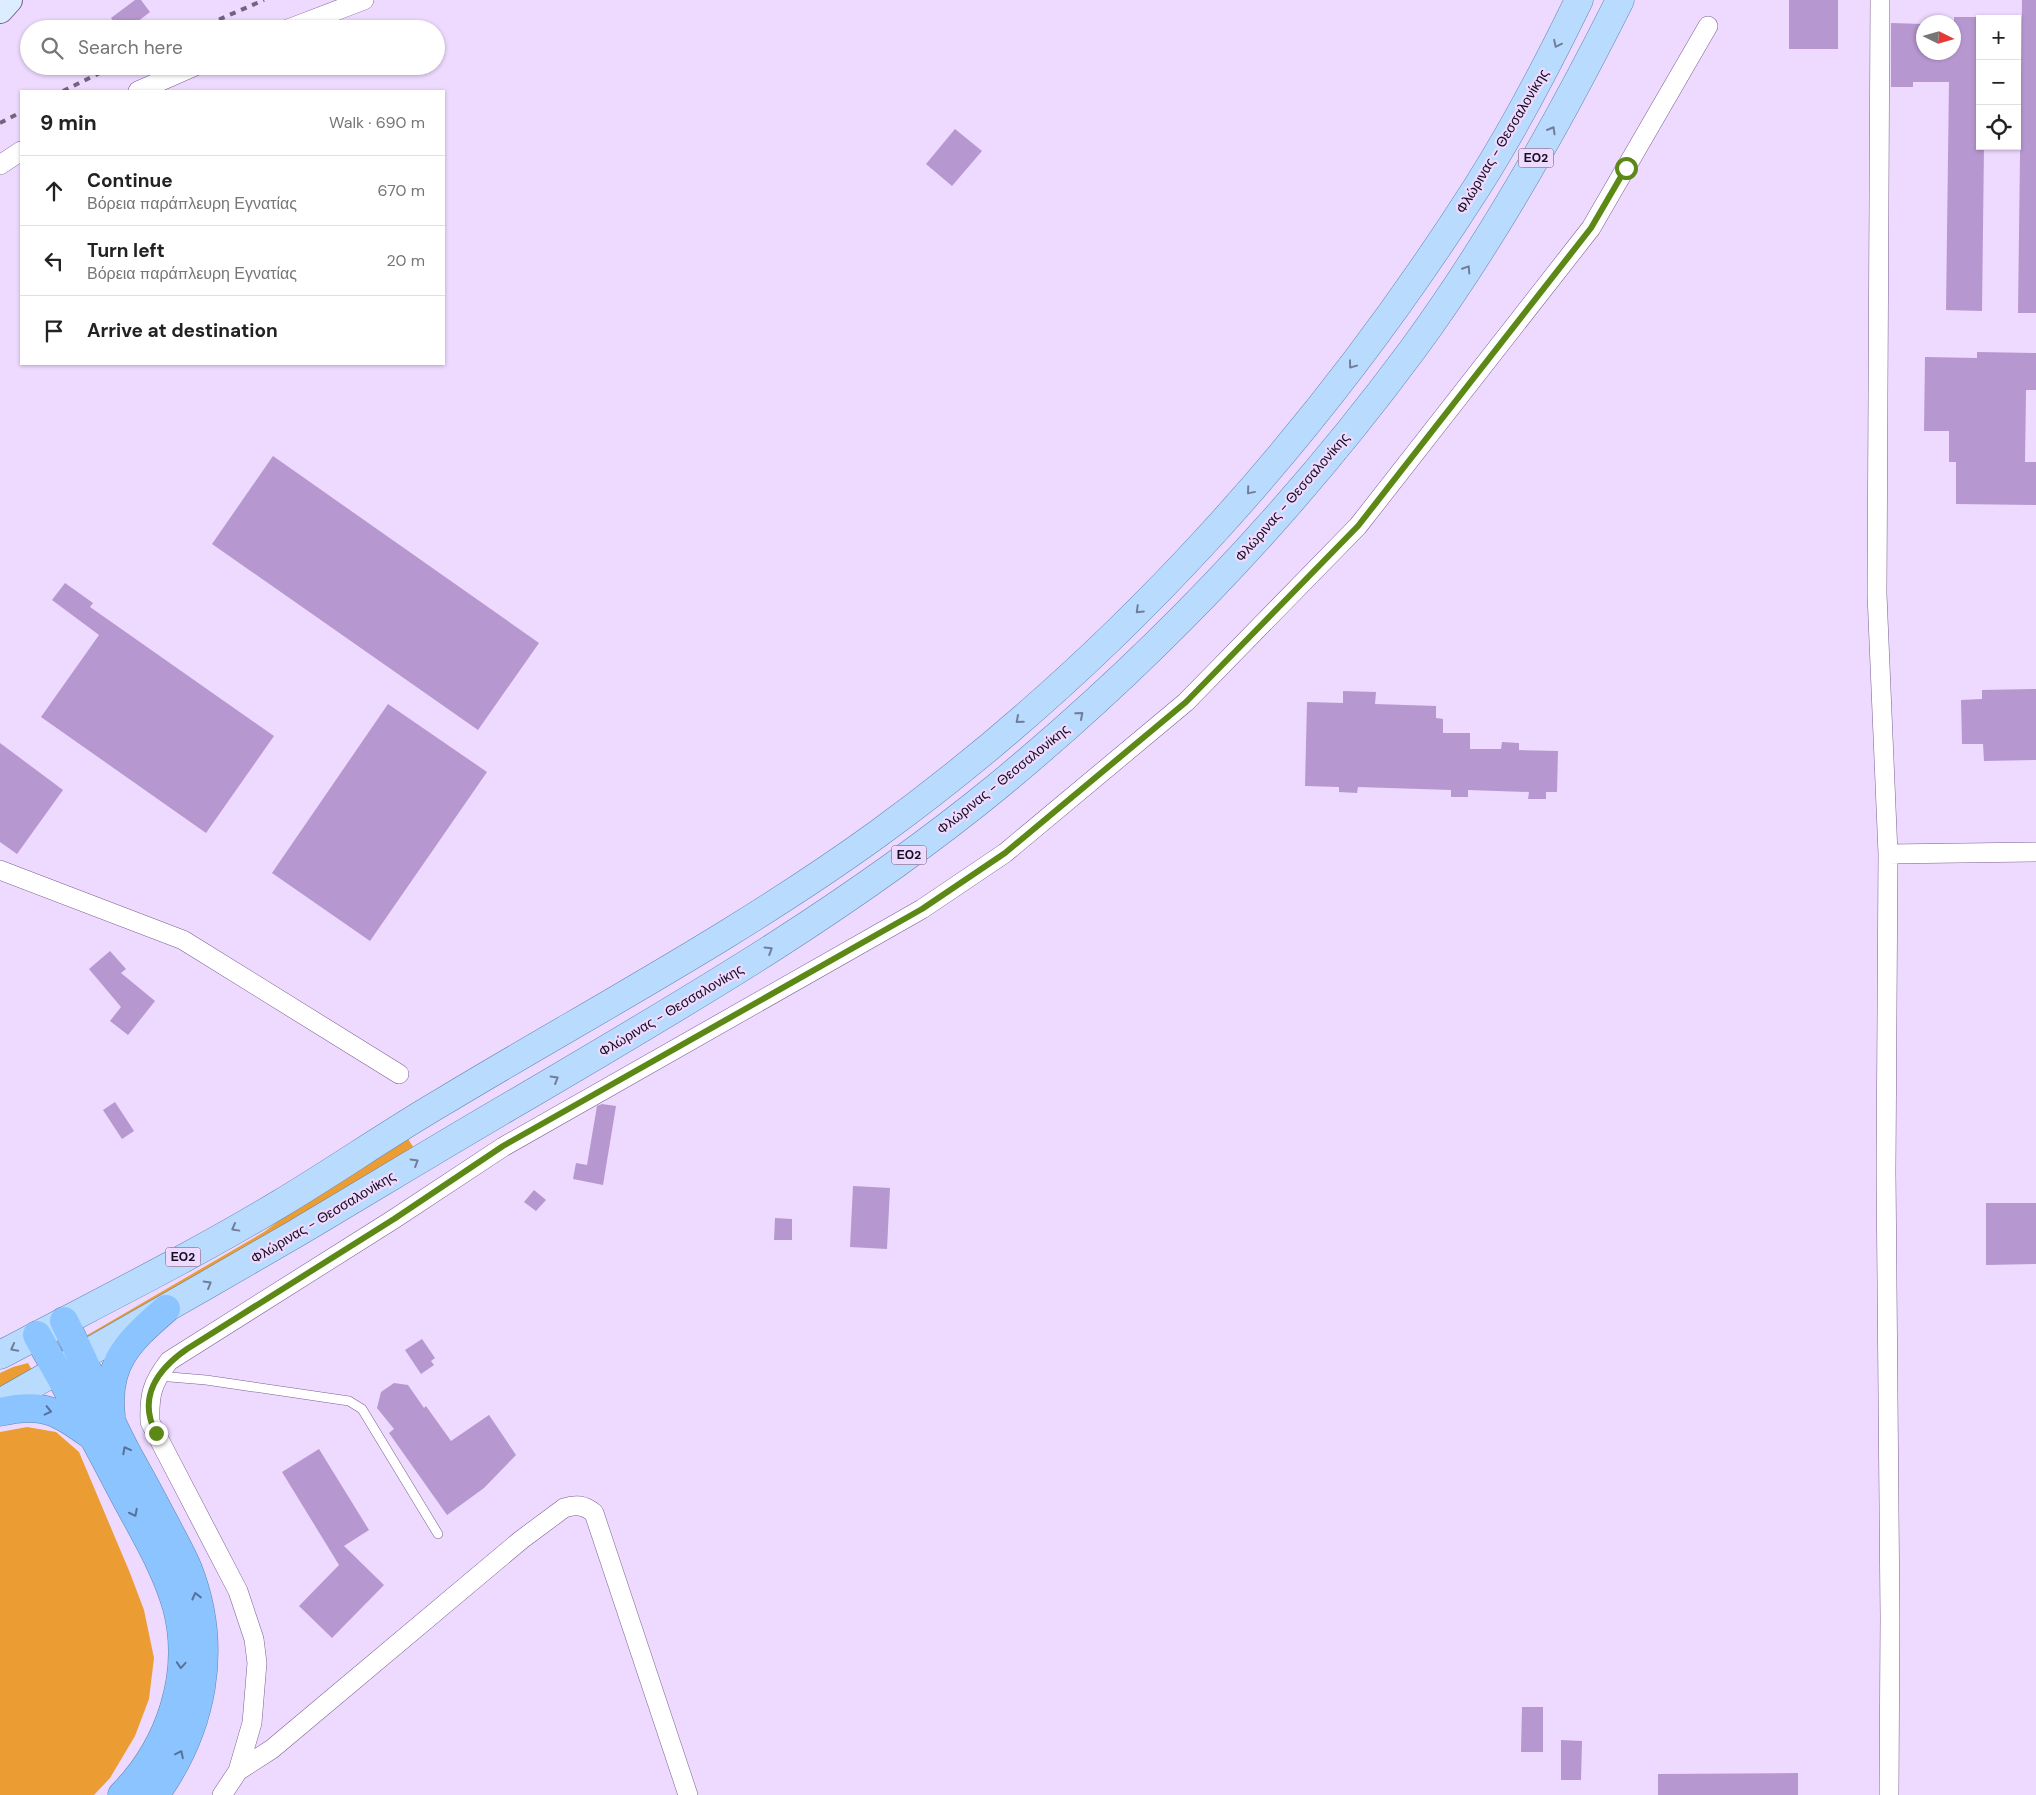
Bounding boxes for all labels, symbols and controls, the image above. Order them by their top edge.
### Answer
north arrow [1916,15,1961,60]
map controls [1976,15,2021,150]
button: + [1976,15,2021,60]
search box [20,20,445,75]
icon: search [38,34,66,62]
text: Search here [78,35,183,60]
one-way arrow [1553,39,1564,48]
button: − [1976,60,2021,105]
street label: Φλώρινας - Θεσσαλονίκης [1452,65,1552,217]
button: locate [1976,105,2021,150]
text: 9 min [40,109,97,137]
text: Walk · 690 m [329,112,425,133]
one-way arrow [1545,127,1555,136]
road number: ΕΟ2 [1518,148,1554,168]
route start [1615,157,1638,180]
text: Continue [87,168,173,193]
icon: ahead [40,177,68,205]
text: 670 m [378,180,425,201]
text: Βόρεια παράπλευρη Εγνατίας [87,193,297,214]
text: Turn left [87,238,165,263]
icon: left [40,247,68,275]
text: 20 m [386,250,425,271]
text: Βόρεια παράπλευρη Εγνατίας [87,263,297,284]
one-way arrow [1460,265,1470,274]
icon: arrive [40,317,68,345]
text: Arrive at destination [87,318,278,343]
one-way arrow [1350,359,1358,368]
street label: Φλώρινας - Θεσσαλονίκης [1231,428,1353,565]
one-way arrow [1247,486,1256,495]
one-way arrow [1136,604,1145,613]
one-way arrow [1074,712,1083,721]
one-way arrow [1016,714,1025,723]
street label: Φλώρινας - Θεσσαλονίκης [933,720,1073,838]
road number: ΕΟ2 [892,846,926,864]
one-way arrow [764,947,773,957]
street label: Φλώρινας - Θεσσαλονίκης [595,960,747,1060]
one-way arrow [550,1076,559,1086]
one-way arrow [410,1158,419,1168]
street label: Φλώρινας - Θεσσαλονίκης [247,1167,399,1267]
one-way arrow [232,1222,241,1232]
road number: ΕΟ2 [166,1248,200,1266]
one-way arrow [203,1281,212,1291]
one-way arrow [10,1342,19,1352]
one-way arrow [44,1405,52,1416]
route end [145,1422,168,1445]
one-way arrow [122,1446,132,1455]
one-way arrow [128,1508,138,1517]
one-way arrow [191,1591,202,1600]
one-way arrow [176,1662,187,1670]
one-way arrow [174,1750,184,1759]

